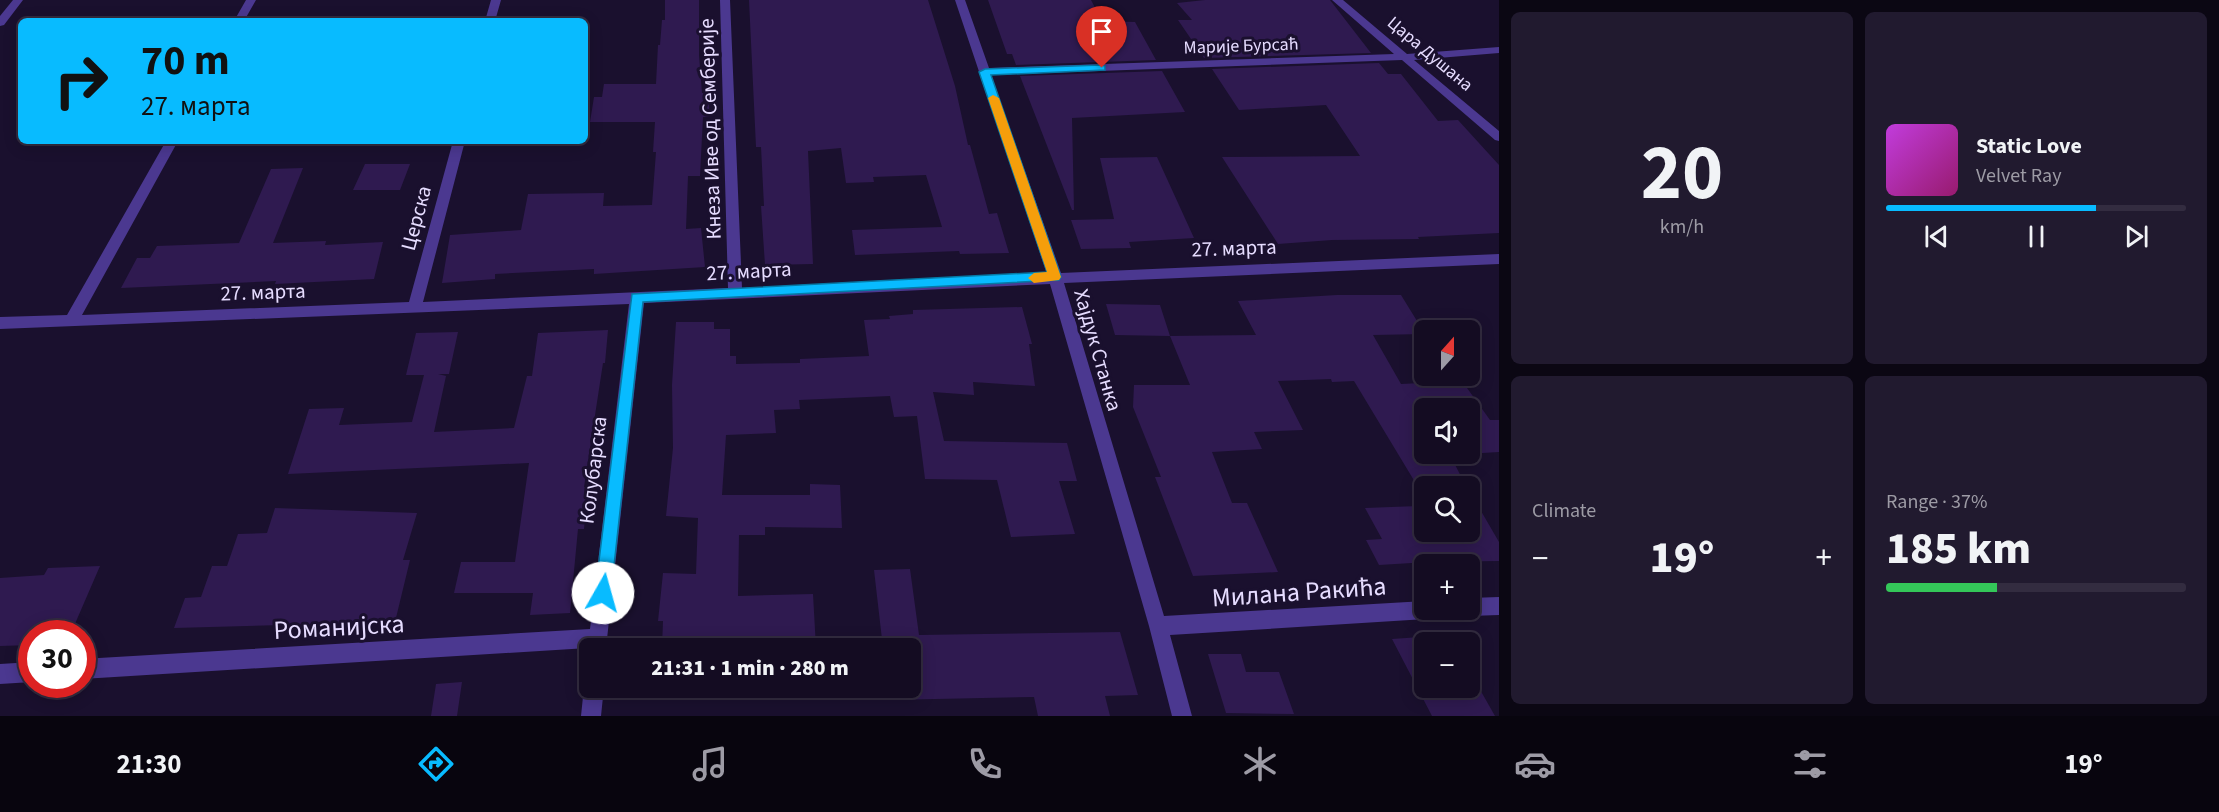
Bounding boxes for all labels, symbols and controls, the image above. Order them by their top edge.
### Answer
pin [1076,6,1127,68]
street label: Цара Душана [1382,11,1478,97]
icon: arrive [1085,15,1118,48]
street label: Кнеза Иве од Семберије [691,18,729,240]
text: 70 m [141,31,230,91]
street label: Марије Бурсаћ [1183,32,1299,60]
icon: right [42,42,120,120]
text: 27. марта [141,87,251,126]
text: 20 [1641,118,1723,229]
text: Static Love [1976,130,2082,162]
text: Velvet Ray [1976,162,2062,190]
street label: Церска [393,182,439,254]
text: km/h [1660,213,1704,241]
icon: previous [1920,220,1953,253]
icon: pause [2020,220,2053,253]
icon: next [2120,220,2153,253]
street label: 27. марта [1191,232,1277,264]
street label: 27. марта [706,254,792,288]
street label: 27. марта [220,276,306,308]
street label: Хајдук Станка [1066,285,1130,415]
north arrow [1414,320,1480,386]
map controls [1414,320,1480,698]
button: sound [1414,398,1480,464]
street label: Колубарска [572,414,614,526]
button: search [1414,476,1480,542]
text: Range · 37% [1886,488,1987,516]
text: Climate [1532,497,1596,525]
text: 185 km [1886,517,2031,581]
text: 19° [1650,526,1714,590]
text: − [1532,535,1548,582]
text: + [1816,535,1832,582]
button: + [1414,554,1480,620]
position arrow [571,561,635,625]
street label: Милана Ракића [1211,567,1387,617]
street label: Романијска [273,605,405,649]
speed limit sign: 30 [18,620,96,698]
button: − [1414,632,1480,698]
text: 21:31 · 1 min · 280 m [651,652,849,684]
icon: directions [415,743,457,785]
icon: music [689,743,731,785]
icon: phone [964,743,1006,785]
icon: climate [1239,743,1281,785]
icon: car [1514,743,1556,785]
icon: filters [1789,743,1831,785]
text: 21:30 [116,745,182,784]
text: 19° [2064,745,2103,784]

